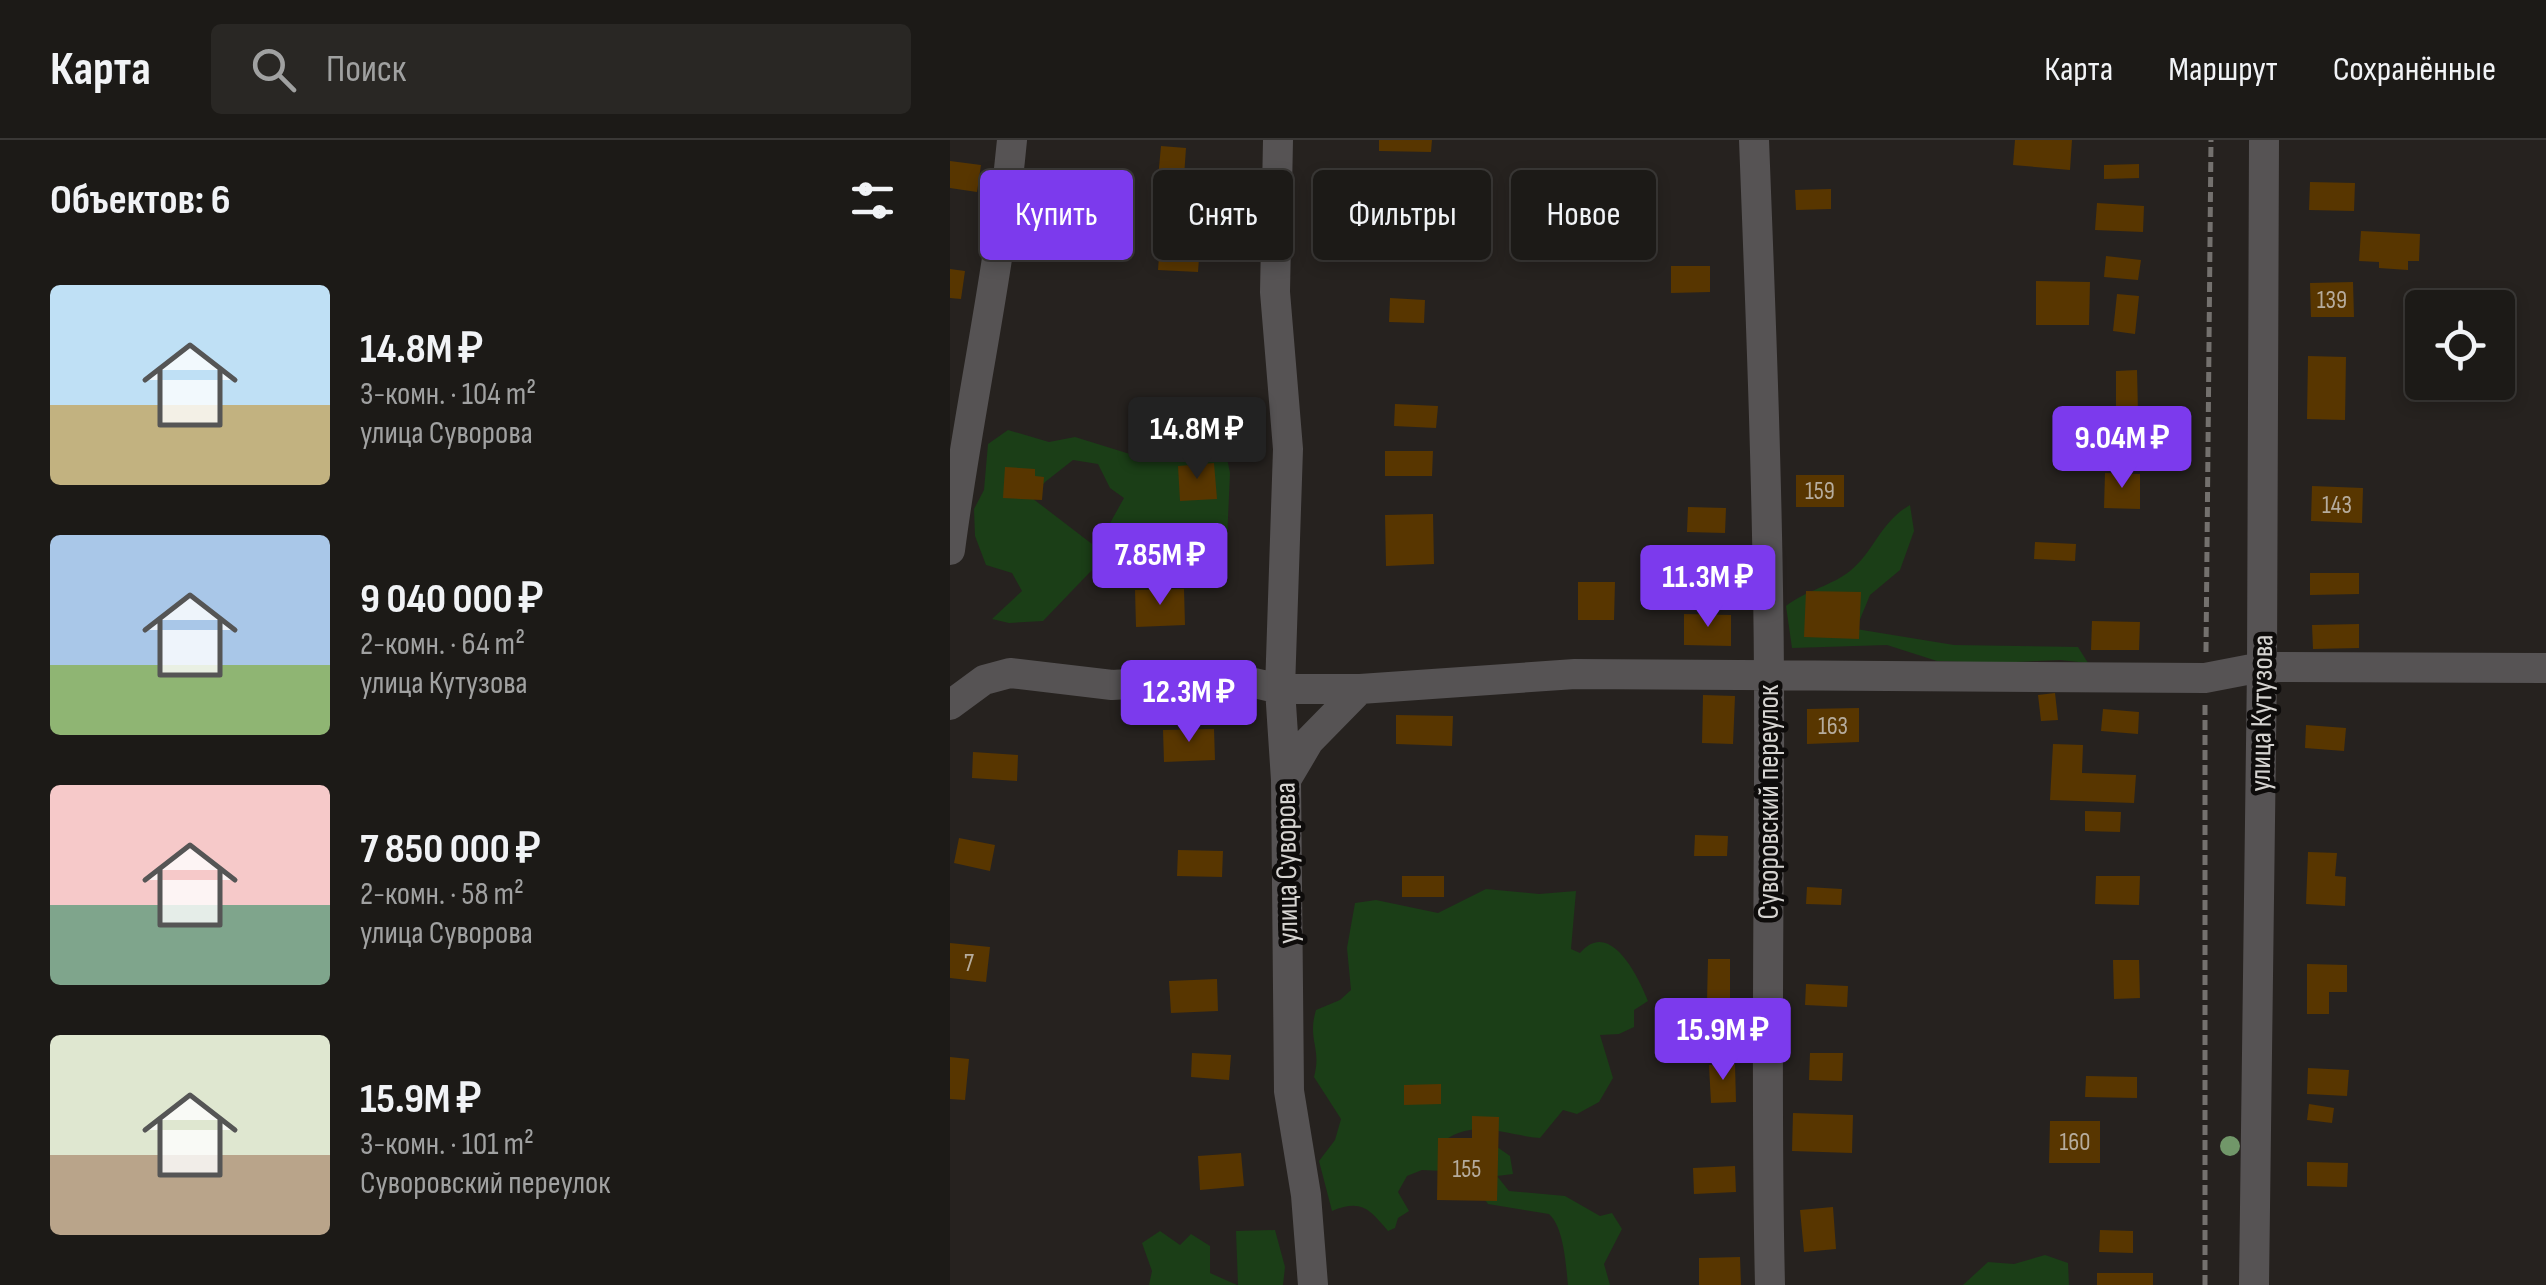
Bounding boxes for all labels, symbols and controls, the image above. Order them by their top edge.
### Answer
search box [211,24,911,114]
text: Карта [50,41,151,98]
icon: search [246,42,301,97]
text: Поиск [326,47,406,92]
text: Карта [2044,48,2113,91]
text: Маршрут [2168,48,2278,91]
text: Сохранённые [2333,48,2496,91]
chip: Купить [980,170,1133,260]
chip: Снять [1153,170,1293,260]
chip: Фильтры [1313,170,1491,260]
chip: Новое [1511,170,1656,260]
icon: filters [845,173,900,228]
text: Объектов: 6 [50,175,230,226]
house number: 139 [2317,285,2347,316]
map controls [2405,290,2515,400]
button: locate [2405,290,2515,400]
text: 14.8M ₽ [360,324,483,375]
icon: home [130,325,250,445]
text: 3-комн. · 104 m² [360,375,536,414]
pin: 14.8M ₽ [1105,397,1289,482]
pin: 9.04M ₽ [2030,406,2214,491]
text: 14.8M ₽ [1150,410,1244,449]
text: улица Суворова [360,414,533,453]
text: 9.04M ₽ [2074,419,2170,458]
house number: 159 [1805,476,1835,507]
house number: 143 [2322,490,2352,521]
pin: 7.85M ₽ [1068,523,1252,608]
text: 7.85M ₽ [1114,536,1206,575]
pin: 11.3M ₽ [1616,545,1800,630]
text: 11.3M ₽ [1662,558,1754,597]
text: 9 040 000 ₽ [360,574,543,625]
icon: home [130,575,250,695]
text: 2-комн. · 64 m² [360,625,525,664]
street label: улица Кутузова [2243,634,2281,792]
pin: 12.3M ₽ [1097,660,1281,745]
text: улица Кутузова [360,664,528,703]
text: 12.3M ₽ [1143,673,1235,712]
street label: Суворовский переулок [1751,684,1787,919]
house number: 163 [1818,711,1848,742]
street label: улица Суворова [1268,782,1306,944]
text: 7 850 000 ₽ [360,824,541,875]
icon: home [130,825,250,945]
text: 2-комн. · 58 m² [360,875,524,914]
text: улица Суворова [360,914,533,953]
house number: 7 [964,948,974,979]
pin: 15.9M ₽ [1631,998,1815,1083]
text: 15.9M ₽ [1677,1011,1769,1050]
text: 15.9M ₽ [360,1074,481,1125]
icon: home [130,1075,250,1195]
text: 3-комн. · 101 m² [360,1125,534,1164]
house number: 160 [2060,1127,2090,1158]
house number: 155 [1453,1154,1481,1185]
text: Суворовский переулок [360,1164,610,1203]

